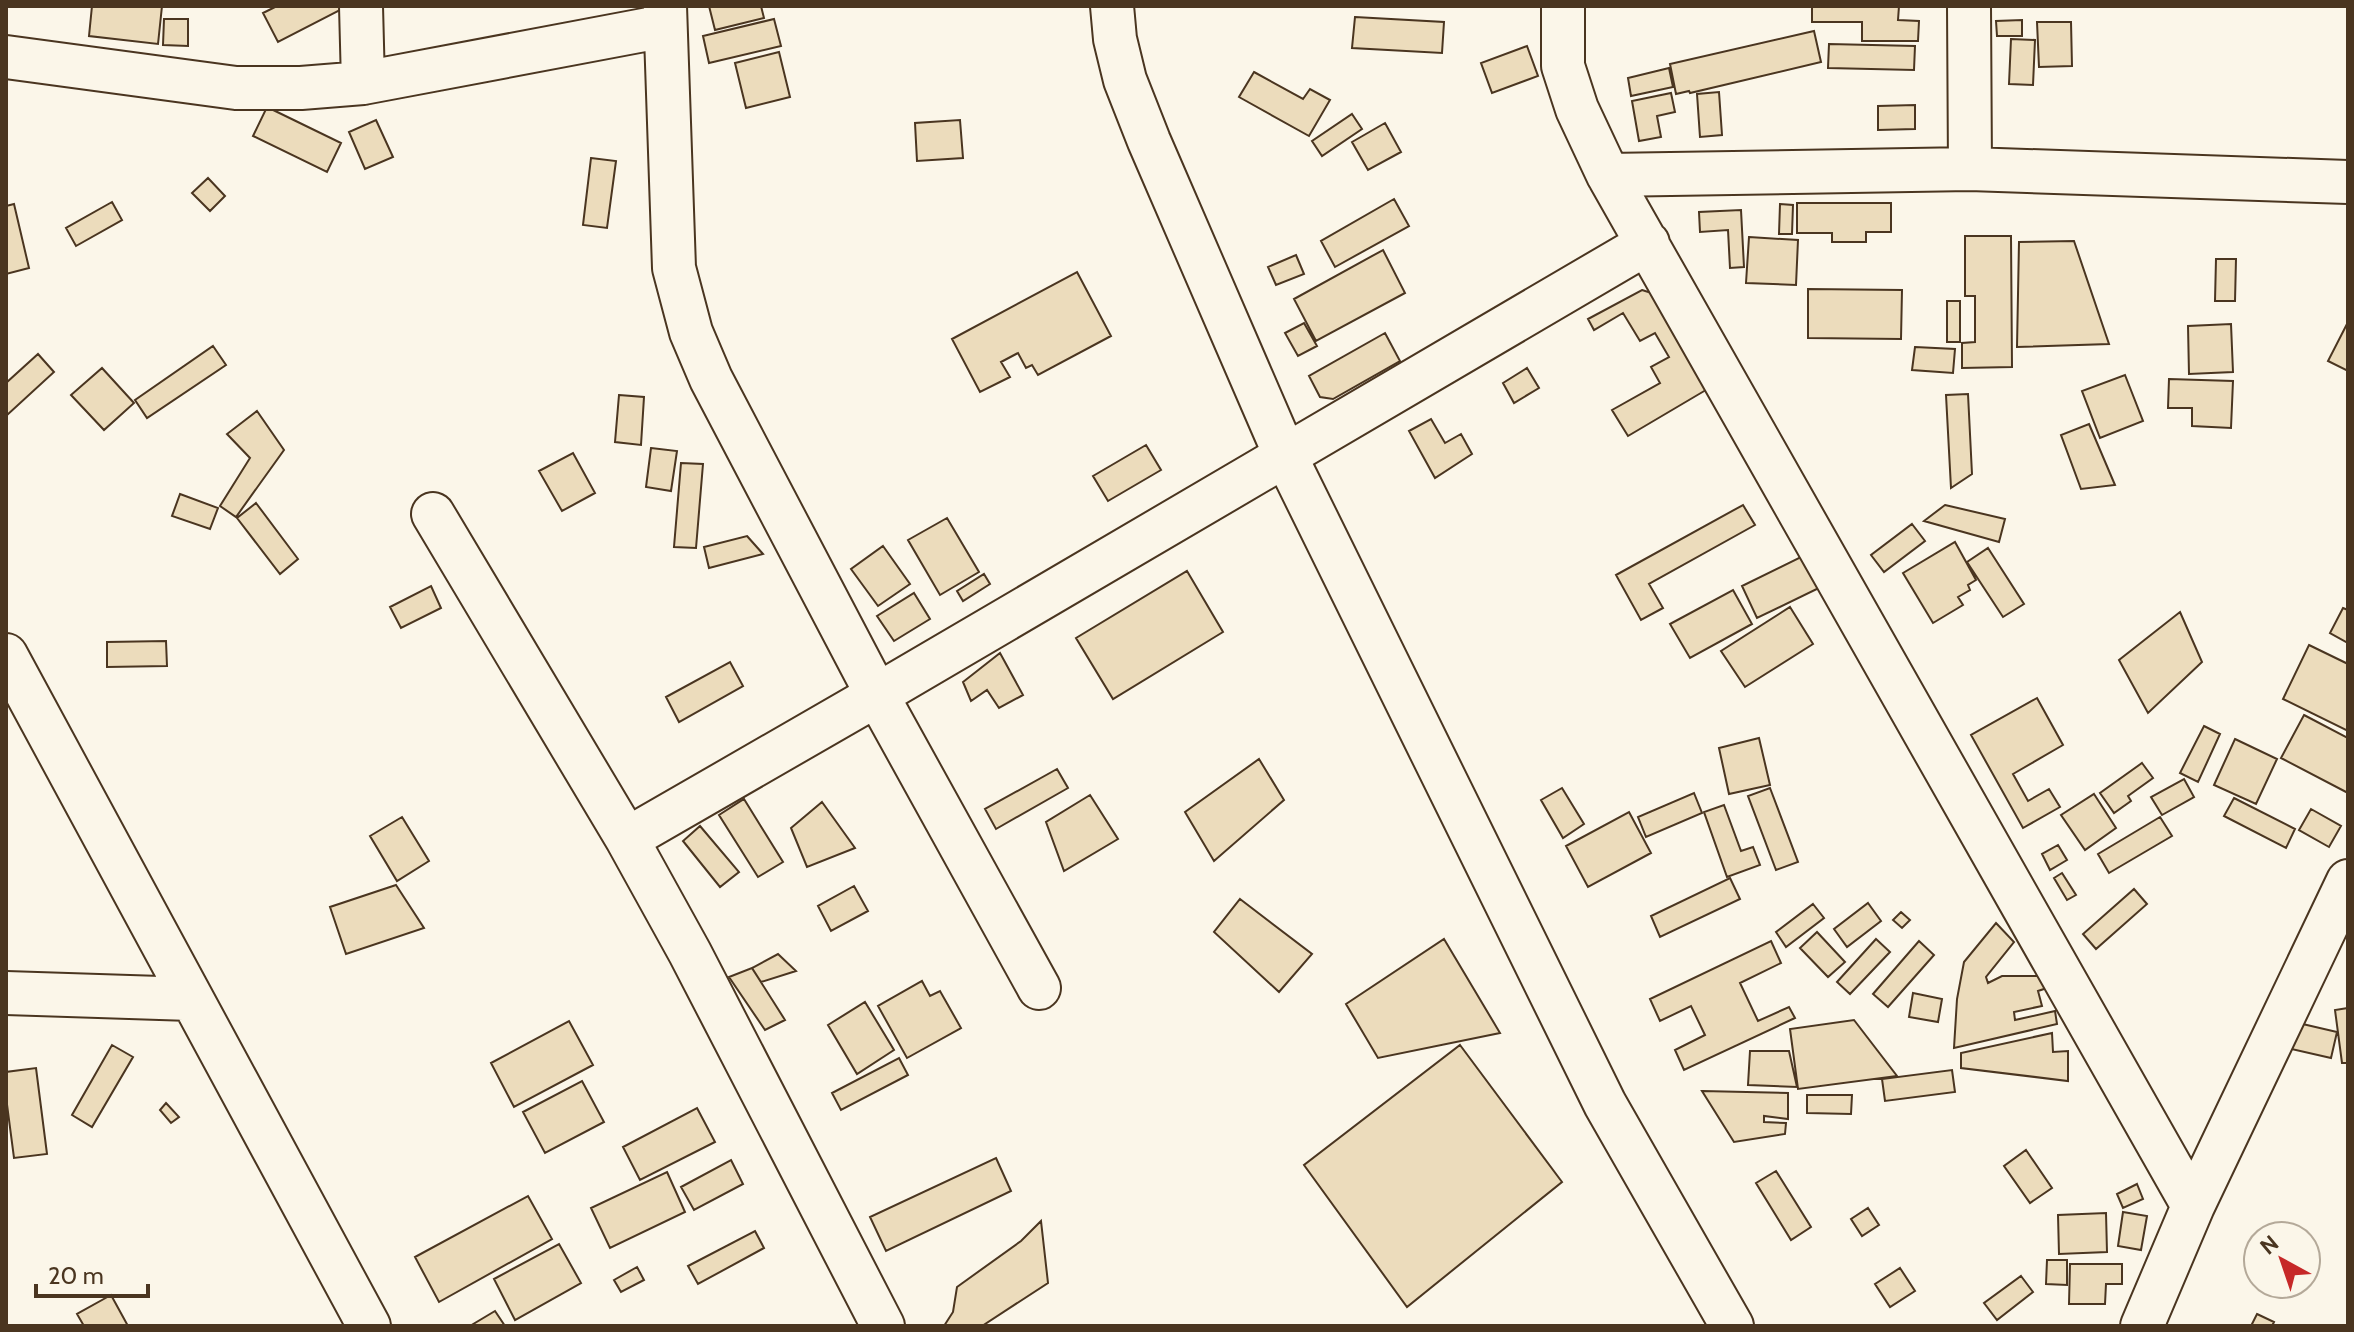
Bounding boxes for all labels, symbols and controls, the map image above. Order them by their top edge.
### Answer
north arrow [2242,1220,2322,1300]
text: N [2255,1230,2284,1260]
scale bar [36,1248,148,1298]
text: 20 m [48,1261,104,1290]

